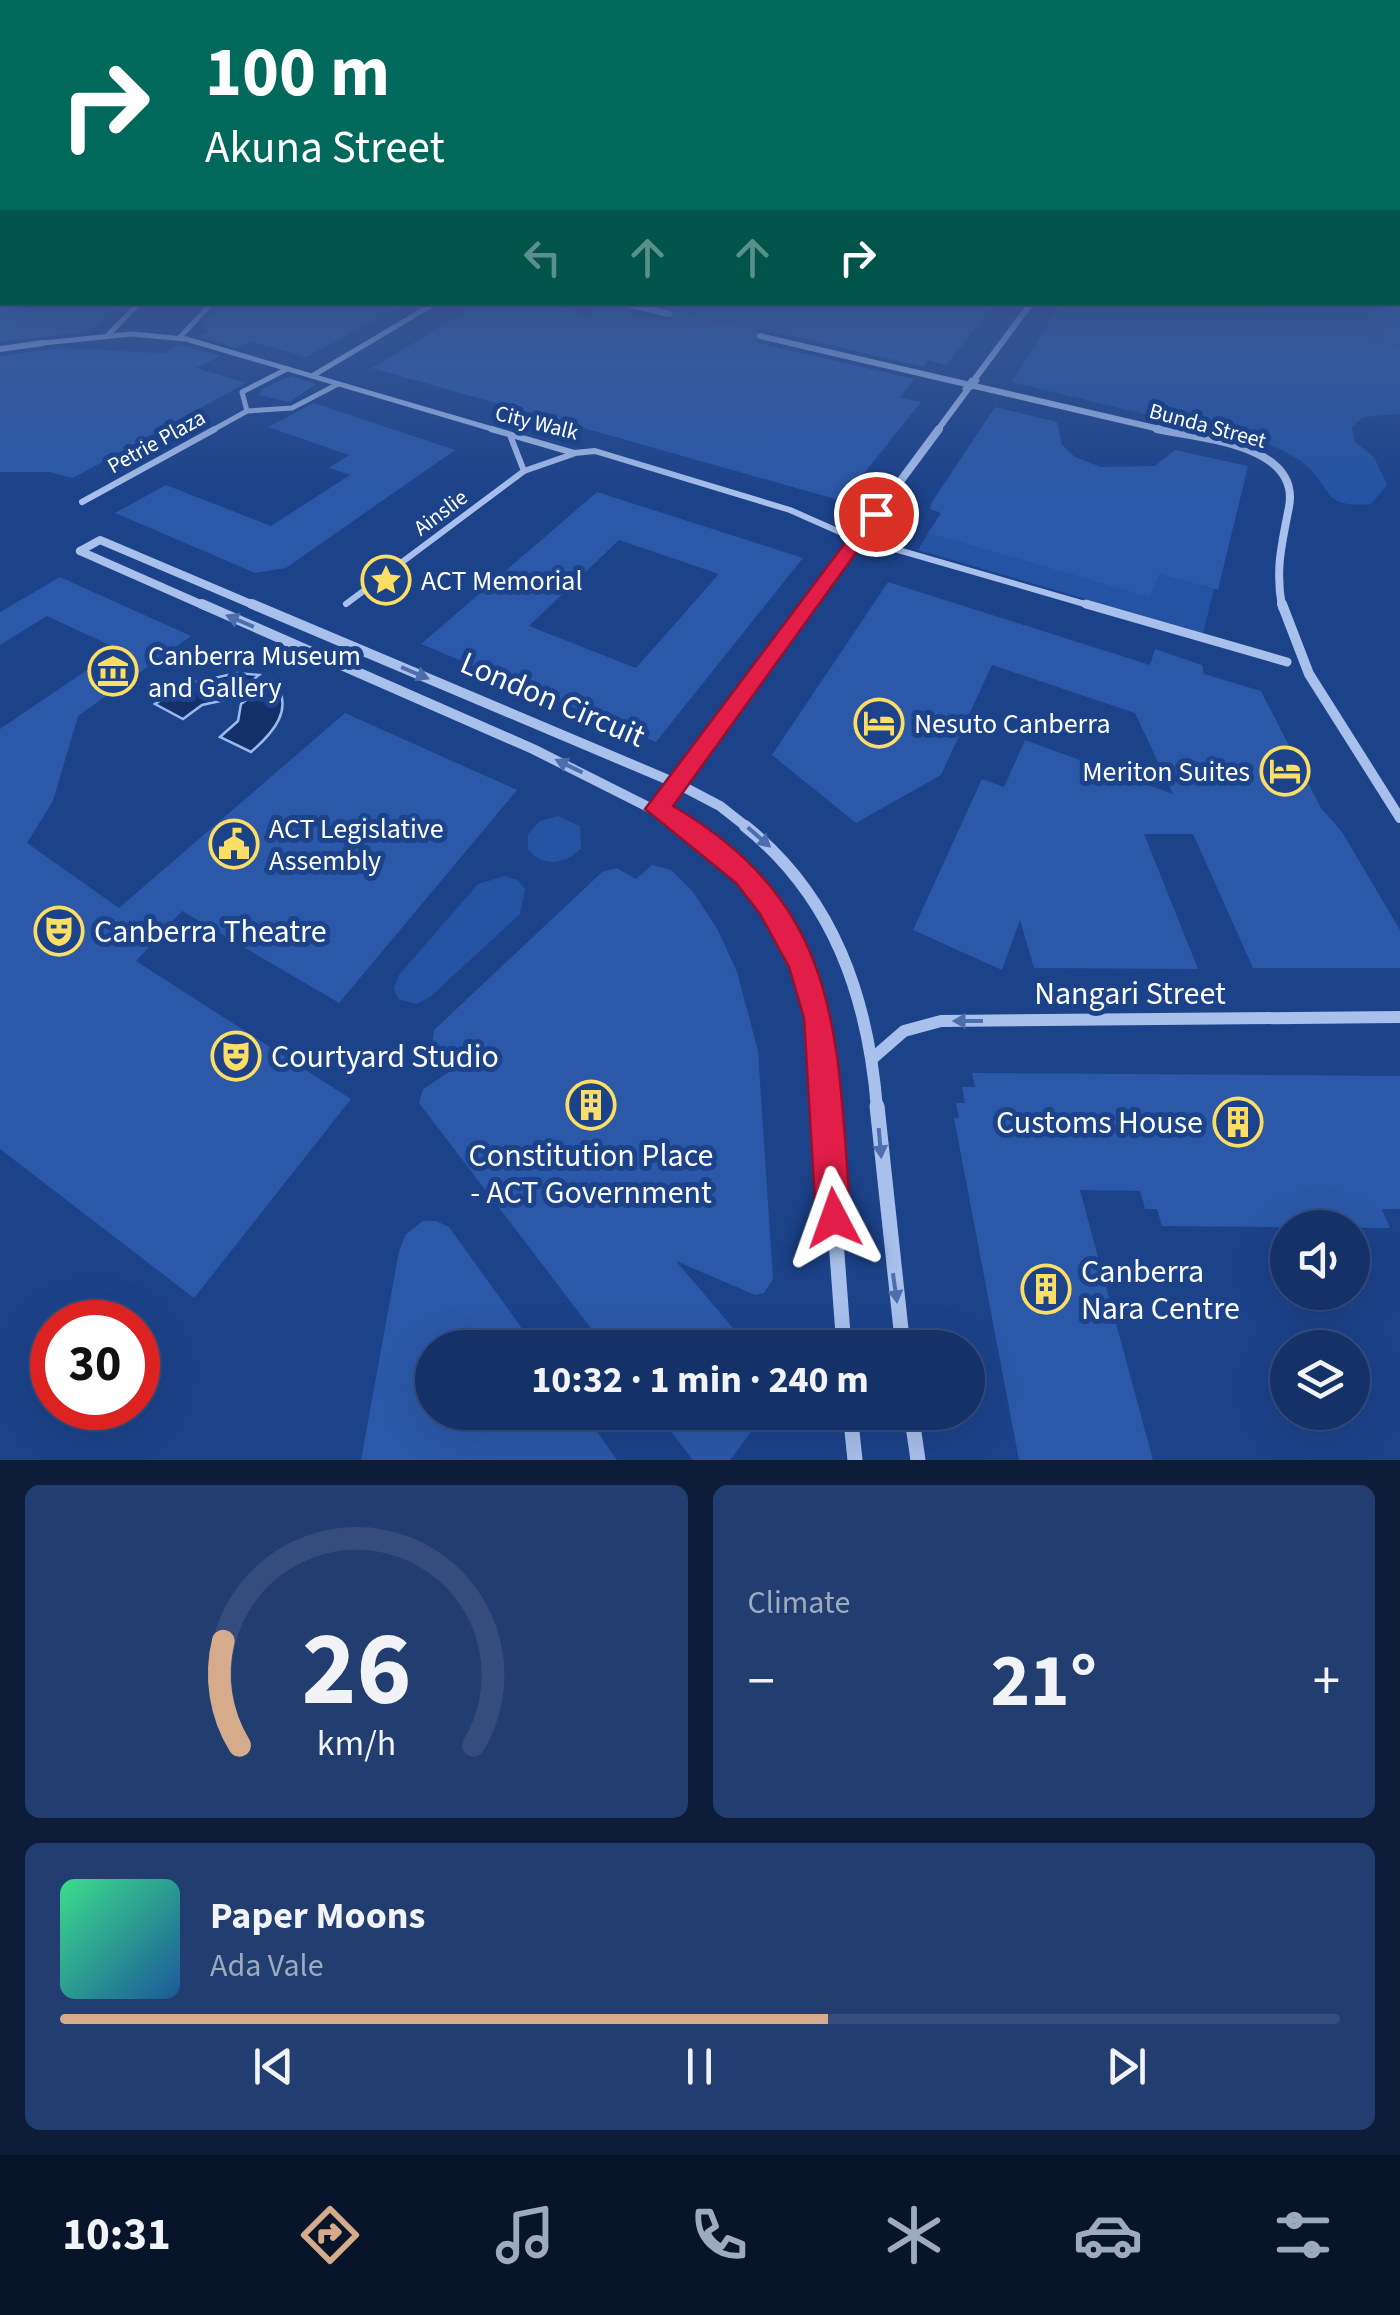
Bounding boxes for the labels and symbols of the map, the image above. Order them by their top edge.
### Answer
street label: Bunda Street [1146,395,1270,457]
street label: City Walk [492,397,582,449]
street label: Petrie Plaza [102,402,211,482]
pin [834,472,919,557]
street label: Ainslie [407,482,474,544]
place icon: ACT Memorial [360,554,412,606]
place label: ACT Memorial [421,561,583,601]
one-way arrow [225,613,255,629]
place label: Canberra Museum and Gallery [148,636,361,708]
street label: London Circuit [453,640,652,760]
museum icon: Canberra Museum and Gallery [87,645,139,697]
one-way arrow [401,665,430,681]
hotel icon: Nesuto Canberra [853,697,905,749]
place label: Nesuto Canberra [914,704,1111,744]
hotel icon: Meriton Suites [1259,745,1311,797]
place label: Meriton Suites [1082,752,1250,792]
one-way arrow [555,758,584,775]
place label: ACT Legislative Assembly [269,809,444,881]
public building icon: ACT Legislative Assembly [208,818,260,870]
one-way arrow [746,825,771,847]
theatre icon: Canberra Theatre [33,905,85,957]
place label: Canberra Theatre [94,909,327,955]
street label: Nangari Street [1034,971,1226,1017]
one-way arrow [951,1013,983,1029]
theatre icon: Courtyard Studio [210,1030,262,1082]
place label: Courtyard Studio [271,1034,499,1080]
building icon: Constitution Place - ACT Government [565,1079,617,1131]
building icon: Customs House [1212,1096,1264,1148]
place label: Customs House [996,1100,1203,1146]
one-way arrow [872,1127,888,1159]
place label: Constitution Place - ACT Government [469,1133,713,1216]
position arrow [782,1166,886,1270]
place label: Canberra Nara Centre [1081,1249,1240,1332]
building icon: Canberra Nara Centre [1020,1263,1072,1315]
one-way arrow [887,1272,903,1304]
speed limit sign: 30 [30,1300,160,1430]

